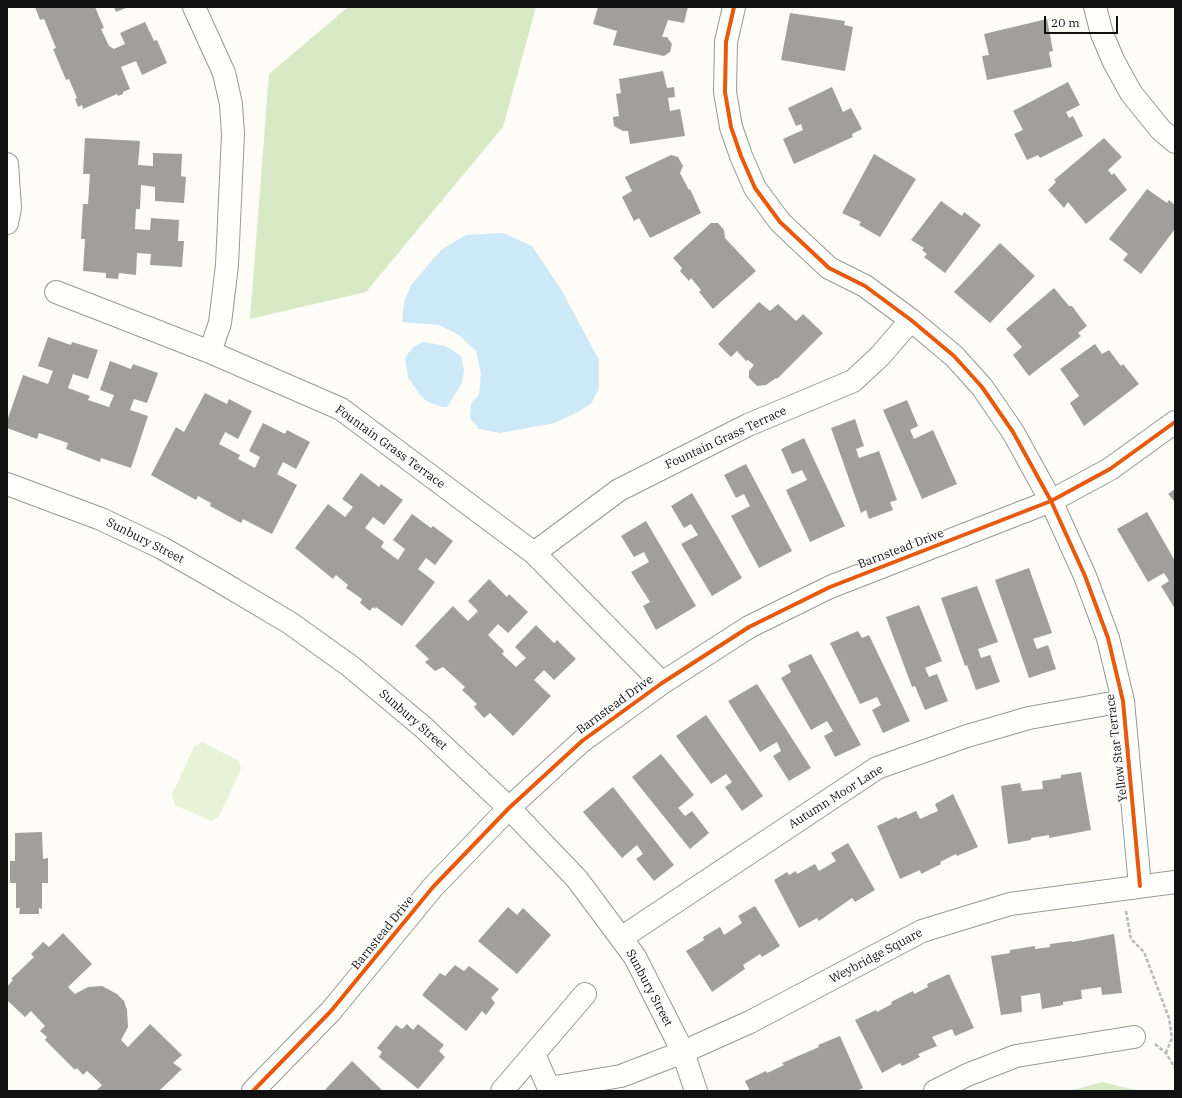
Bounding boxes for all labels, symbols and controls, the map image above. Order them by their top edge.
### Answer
scale bar [1046,8,1120,34]
text: 20 m [1051,15,1080,30]
street label: Fountain Grass Terrace [332,402,448,492]
street label: Fountain Grass Terrace [663,404,789,472]
street label: Sunbury Street [104,515,186,567]
street label: Barnstead Drive [856,526,946,572]
street label: Barnstead Drive [574,672,656,738]
street label: Sunbury Street [376,687,450,753]
street label: Yellow Star Terrace [1103,693,1131,803]
street label: Autumn Moor Lane [786,762,886,832]
street label: Barnstead Drive [349,893,417,973]
street label: Weybridge Square [827,925,925,987]
street label: Sunbury Street [623,947,675,1029]

